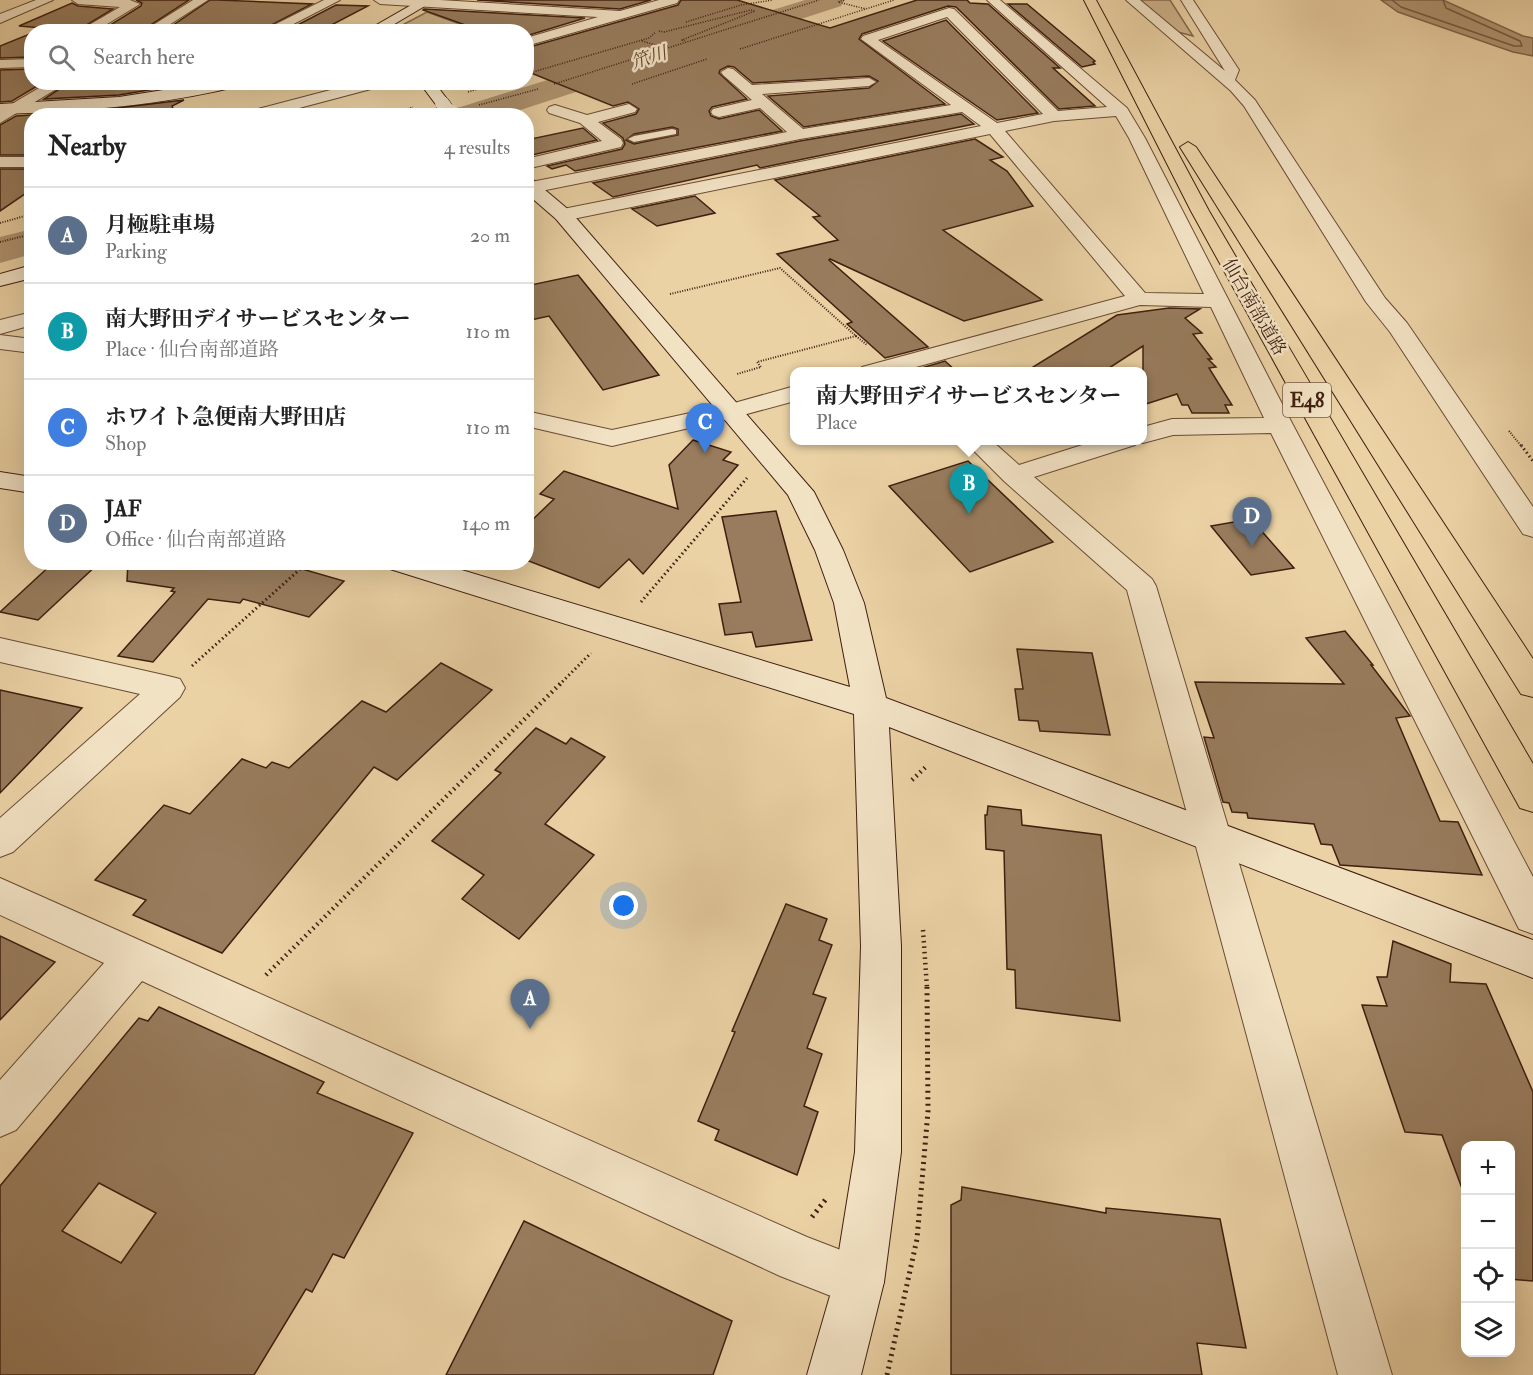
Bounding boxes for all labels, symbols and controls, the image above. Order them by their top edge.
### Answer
search box [24,24,534,90]
icon: search [45,41,78,74]
water label: 笊川 [628,41,672,74]
text: Search here [93,43,195,71]
text: Nearby [48,131,126,163]
text: 4 results [444,135,510,160]
text: 月極駐車場 [105,211,215,239]
text: A [61,223,74,248]
text: 20 m [470,223,510,248]
text: Parking [105,239,167,264]
street label: 仙台南部道路 [1217,254,1291,360]
text: 南大野田デイサービスセンター [105,305,411,333]
text: B [61,319,74,344]
text: 110 m [466,319,510,344]
text: Place · 仙台南部道路 [105,337,279,362]
popup [790,367,1147,445]
text: 南大野田デイサービスセンター [816,382,1121,410]
road number: E48 [1283,383,1331,417]
text: ホワイト急便南大野田店 [105,403,346,431]
pin: C [686,404,724,453]
text: Place [816,410,857,435]
text: C [60,415,75,440]
text: 110 m [466,415,510,440]
text: Shop [105,431,146,456]
pin: B [950,464,988,514]
text: JAF [105,495,142,523]
pin: D [1232,498,1272,547]
text: D [59,511,76,536]
text: 140 m [462,511,510,536]
text: Office · 仙台南部道路 [105,527,286,552]
your location [609,891,638,920]
pin: A [510,980,550,1029]
map controls [1461,1141,1515,1357]
button: + [1461,1141,1515,1195]
button: − [1461,1195,1515,1249]
button: locate [1461,1249,1515,1303]
button: layers [1461,1303,1515,1357]

